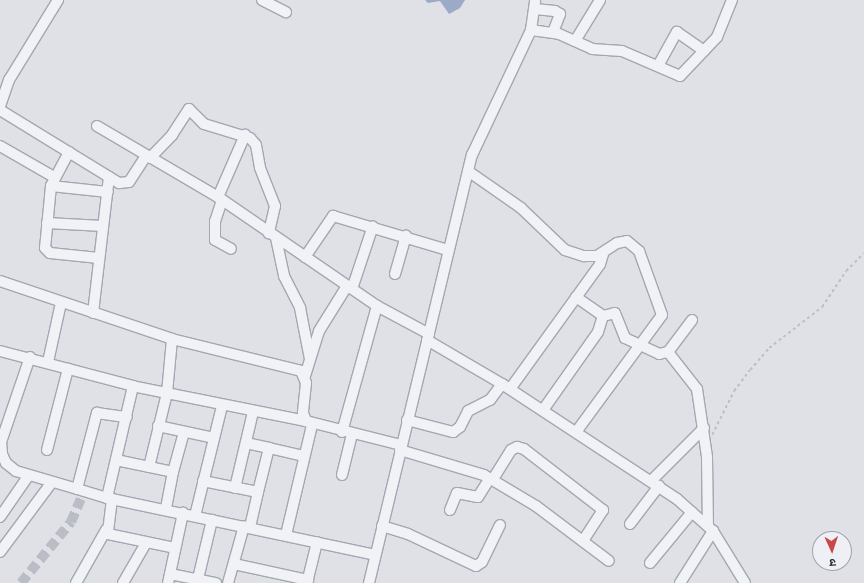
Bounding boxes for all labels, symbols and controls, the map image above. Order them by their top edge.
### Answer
north arrow [812,531,852,571]
text: उ [829,557,836,568]

